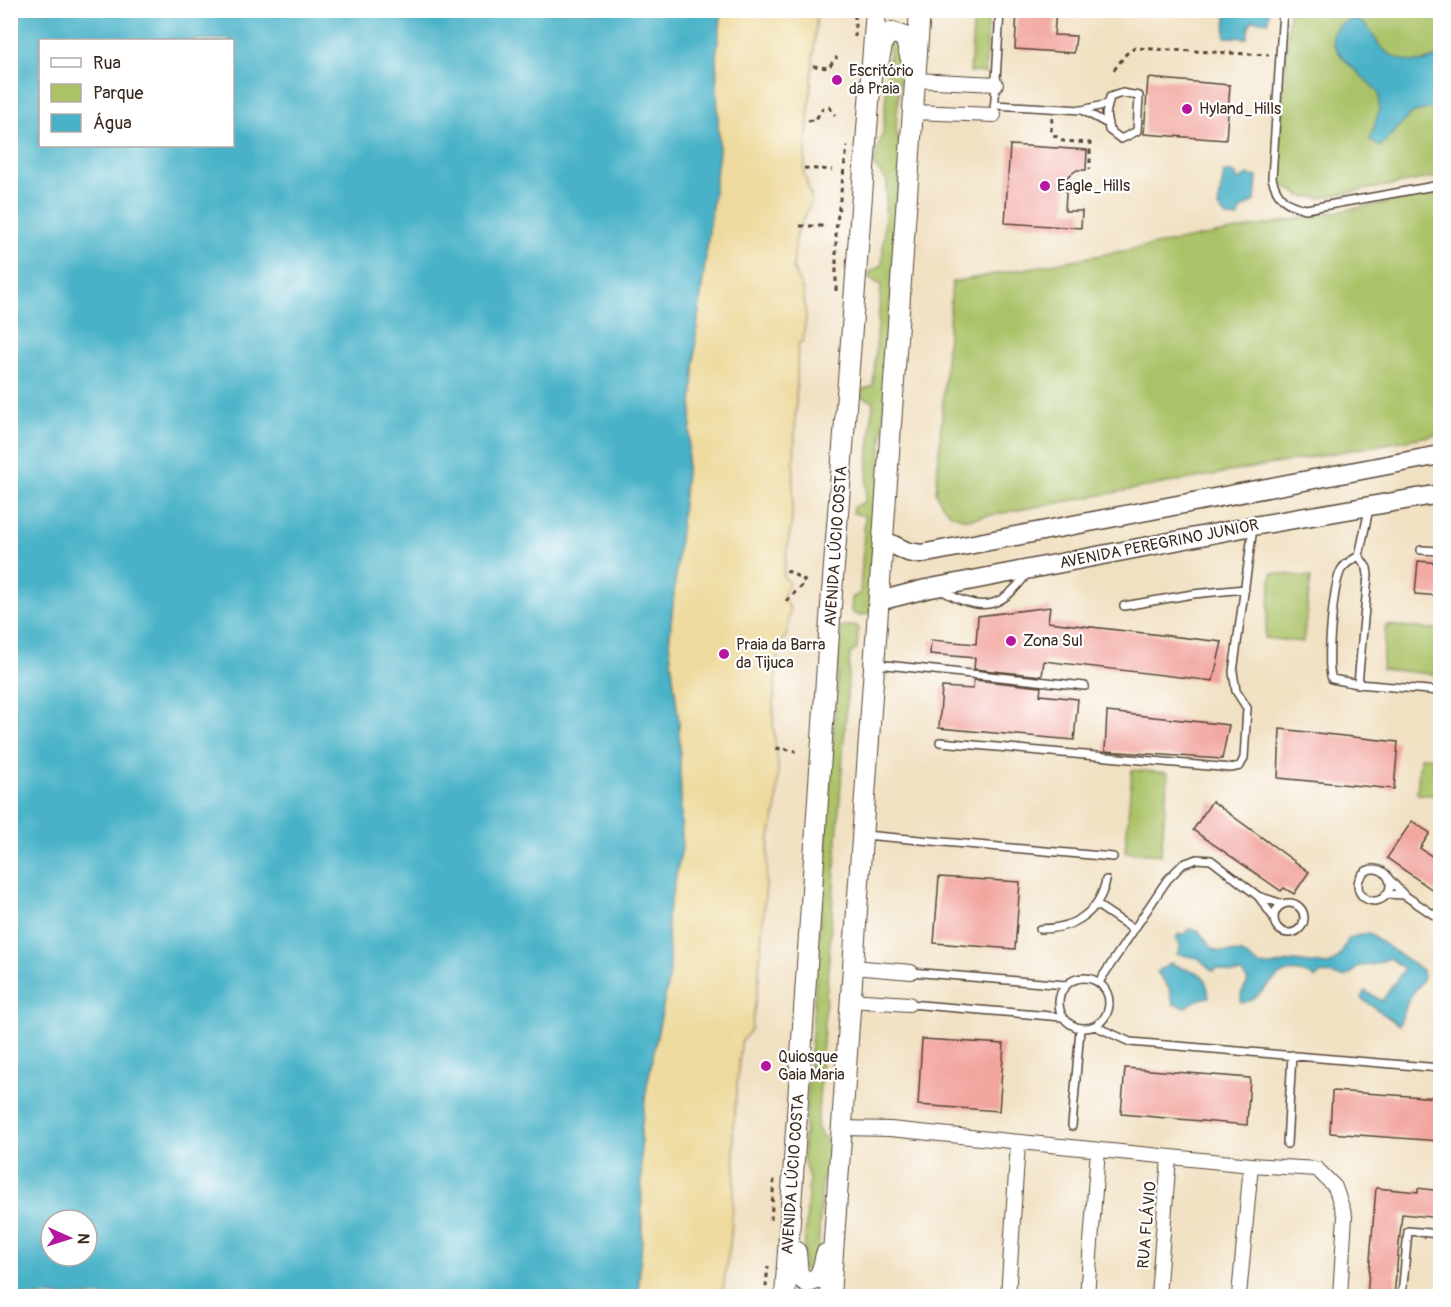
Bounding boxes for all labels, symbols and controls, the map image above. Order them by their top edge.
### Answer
legend [39,39,234,147]
text: Rua [93,52,121,75]
place label: Escritório da Praia [849,61,914,99]
marker: Escritório da Praia [830,73,844,87]
text: Parque [93,82,143,105]
place label: Hyland_Hills [1199,99,1281,119]
marker: Hyland_Hills [1180,102,1194,116]
text: Água [93,112,132,135]
place label: Eagle_Hills [1057,176,1130,196]
marker: Eagle_Hills [1038,179,1052,193]
street label: AVENIDA LÚCIO COSTA [820,465,852,627]
street label: AVENIDA PEREGRINO JUNIOR [1058,515,1260,573]
place label: Zona Sul [1023,631,1083,651]
marker: Zona Sul [1004,634,1018,648]
place label: Praia da Barra da Tijuca [736,635,826,673]
marker: Praia da Barra da Tijuca [717,647,731,661]
place label: Quiosque Gaia Maria [778,1047,845,1085]
marker: Quiosque Gaia Maria [759,1059,773,1073]
street label: AVENIDA LÚCIO COSTA [777,1093,809,1255]
street label: RUA FLÁVIO [1133,1181,1161,1269]
north arrow [39,1208,99,1268]
text: N [73,1233,93,1245]

